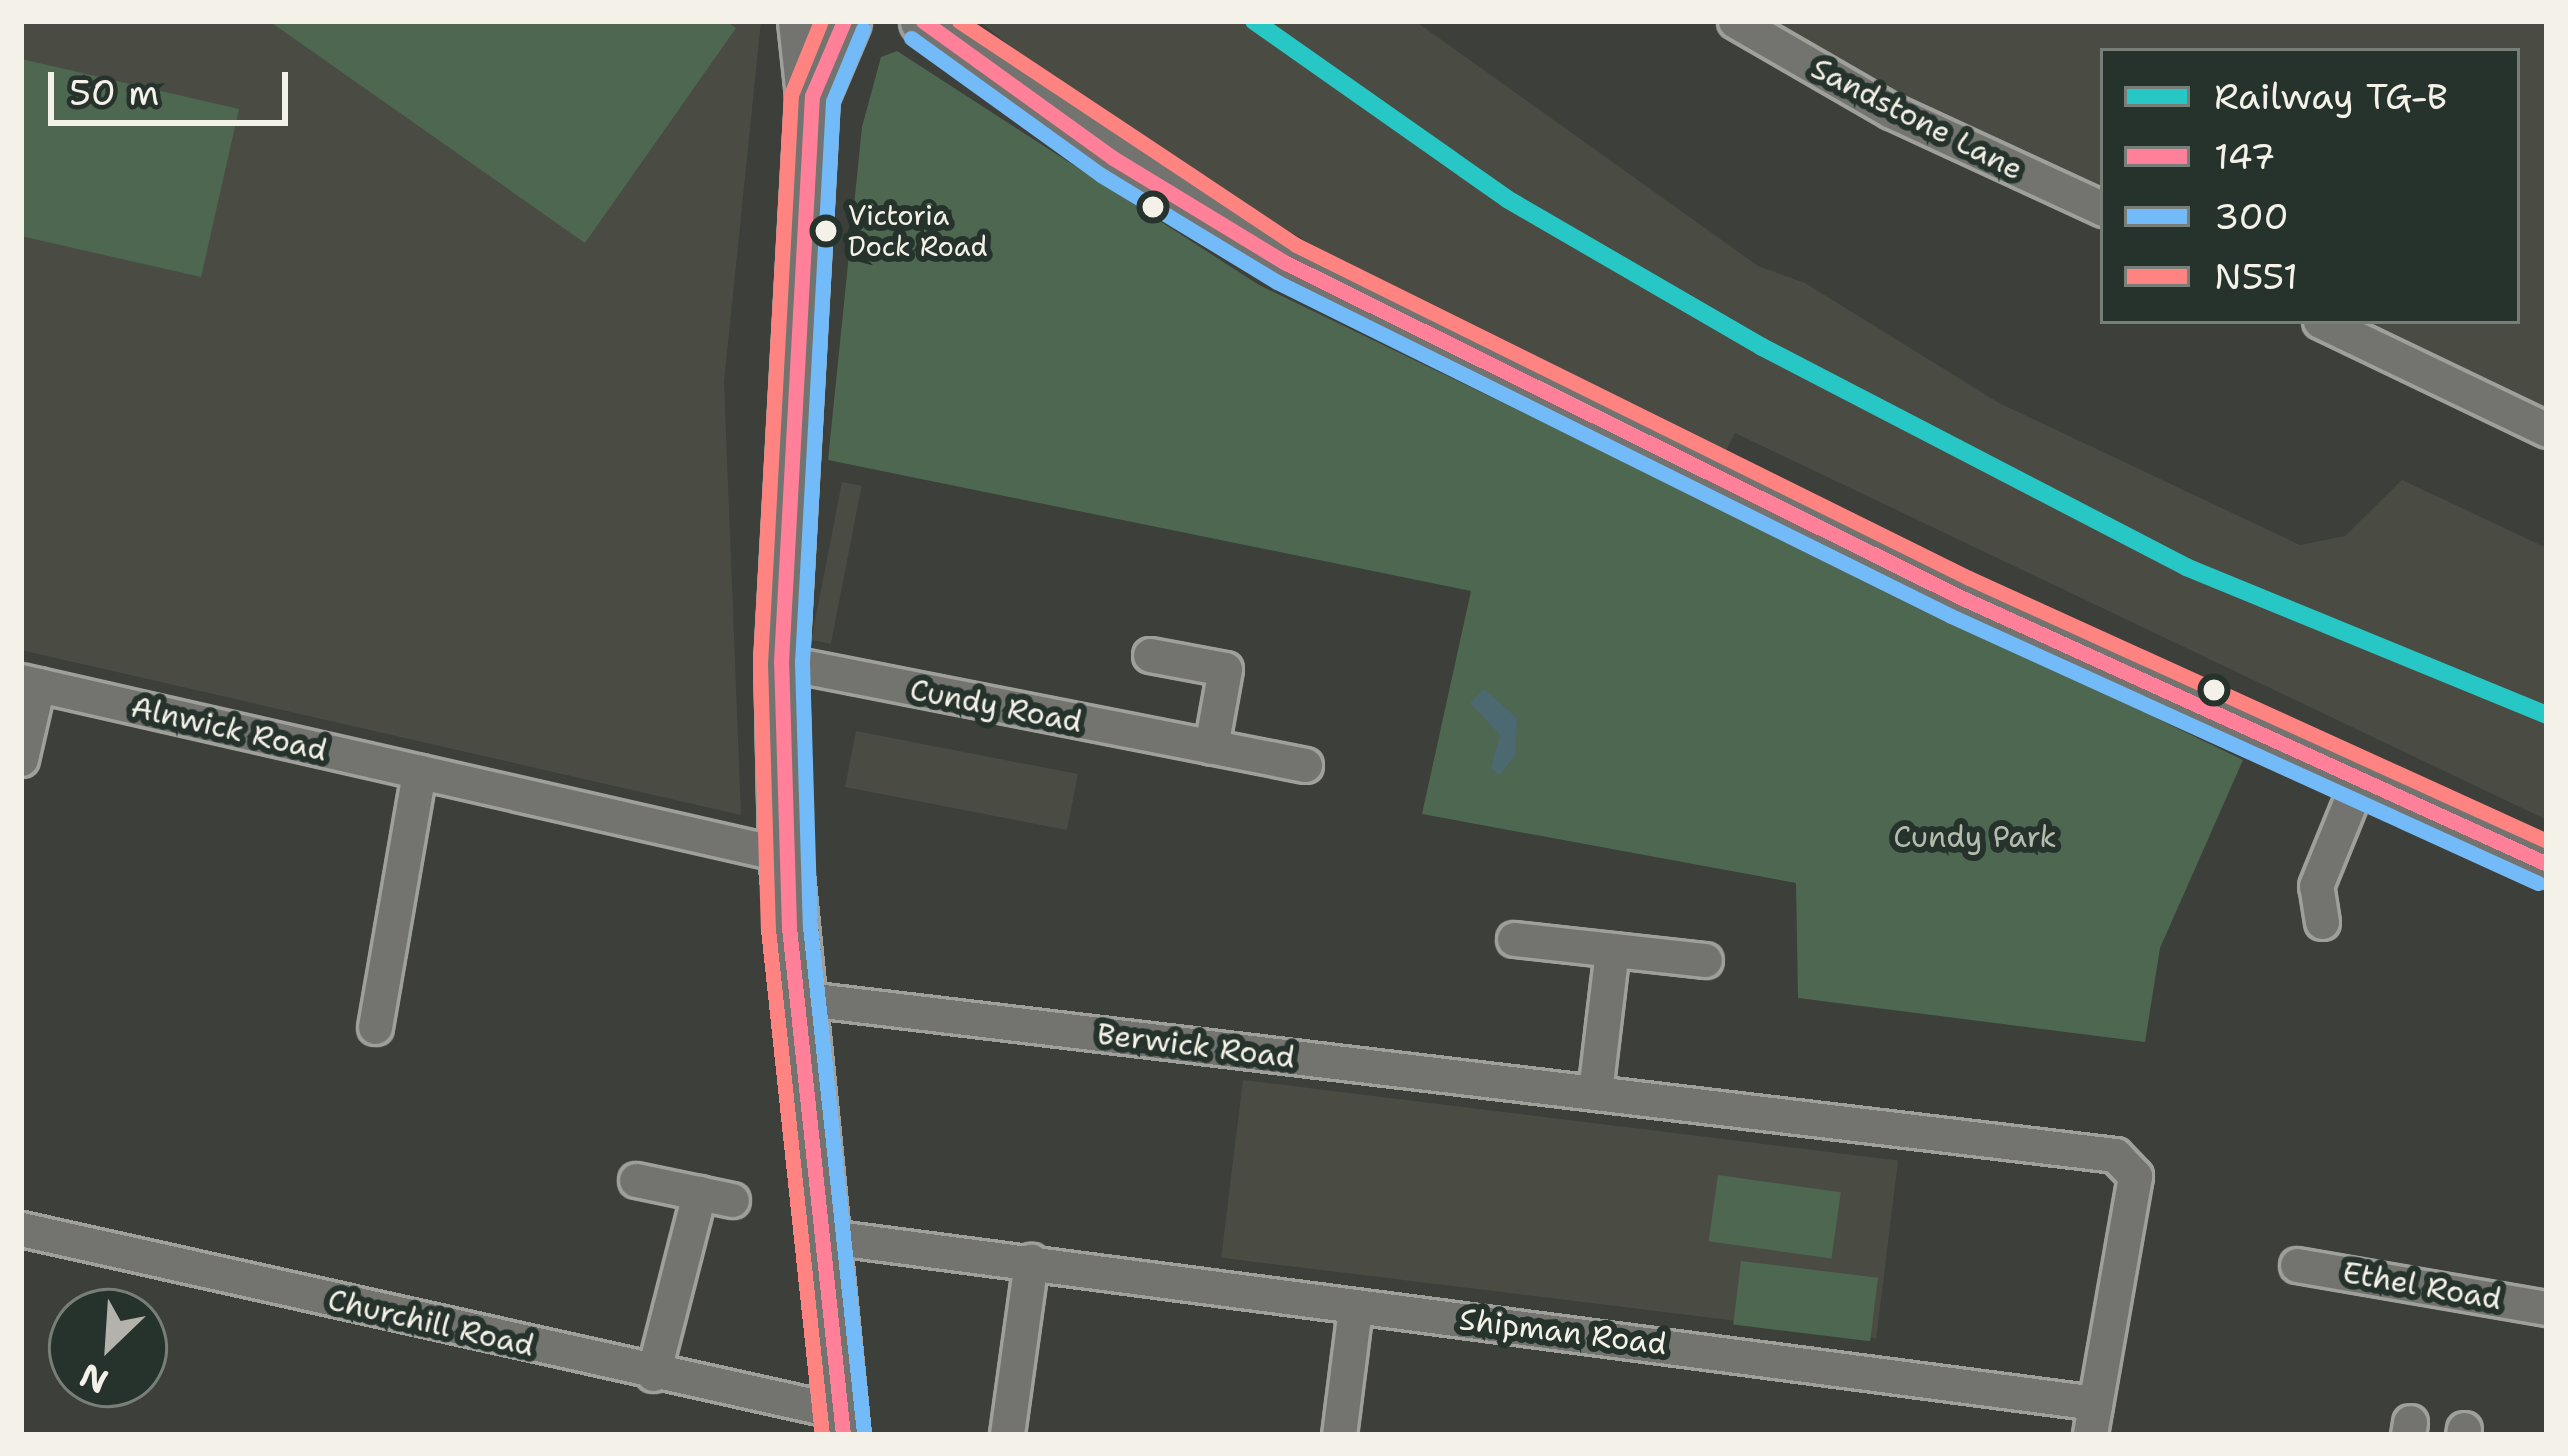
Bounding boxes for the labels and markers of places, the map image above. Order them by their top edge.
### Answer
unlabelled marker [1142,196,1164,218]
place label: Victoria Dock Road [848,199,987,262]
marker: Victoria Dock Road [815,220,837,242]
unlabelled marker [2203,679,2225,701]

